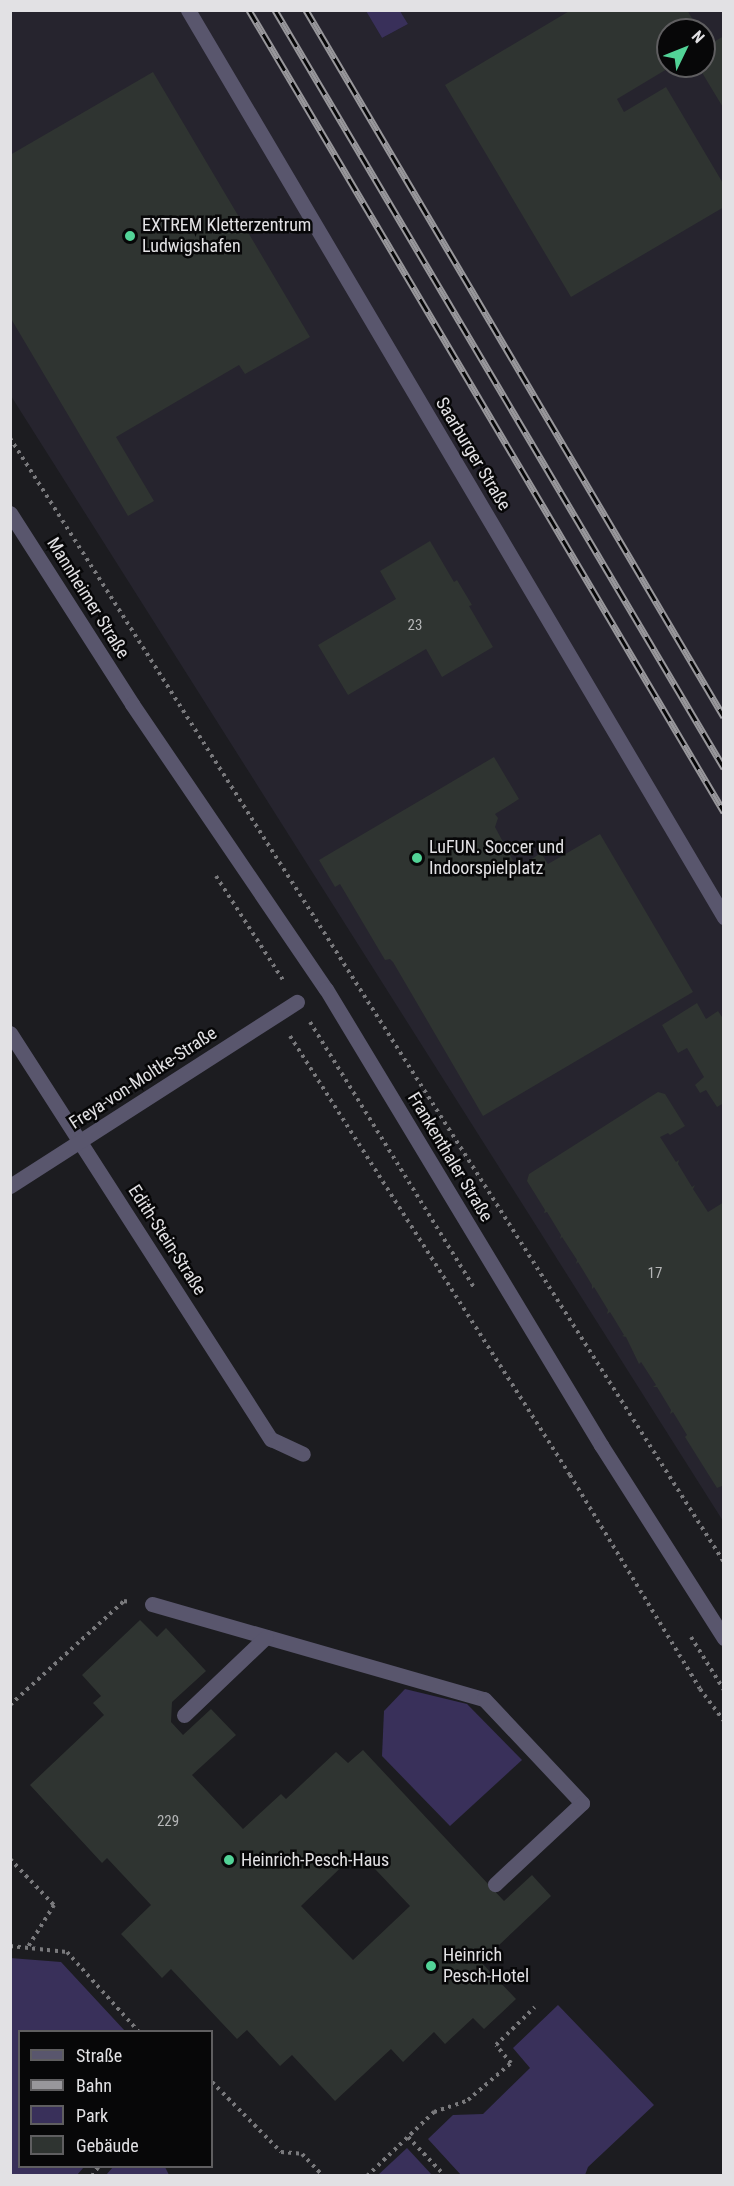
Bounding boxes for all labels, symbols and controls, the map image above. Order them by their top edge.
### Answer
north arrow [656,18,716,78]
text: N [688,27,708,47]
place label: EXTREM Kletterzentrum Ludwigshafen [142,215,311,258]
marker: EXTREM Kletterzentrum Ludwigshafen [123,229,137,243]
street label: Saarburger Straße [431,394,515,514]
street label: Mannheimer Straße [42,533,134,663]
house number: 23 [408,617,422,635]
place label: LuFUN. Soccer und Indoorspielplatz [429,837,564,880]
marker: LuFUN. Soccer und Indoorspielplatz [410,851,424,865]
street label: Freya-von-Moltke-Straße [65,1022,221,1134]
street label: Frankenthaler Straße [403,1088,497,1226]
street label: Edith-Stein-Straße [123,1181,211,1299]
house number: 17 [648,1265,662,1283]
house number: 229 [157,1813,179,1831]
place label: Heinrich-Pesch-Haus [241,1849,389,1871]
marker: Heinrich-Pesch-Haus [222,1853,236,1867]
place label: Heinrich Pesch-Hotel [443,1945,529,1988]
marker: Heinrich Pesch-Hotel [424,1959,438,1973]
legend [18,2030,213,2168]
text: Straße [76,2045,122,2066]
text: Bahn [76,2075,112,2096]
text: Park [76,2105,108,2126]
text: Gebäude [76,2135,139,2156]

